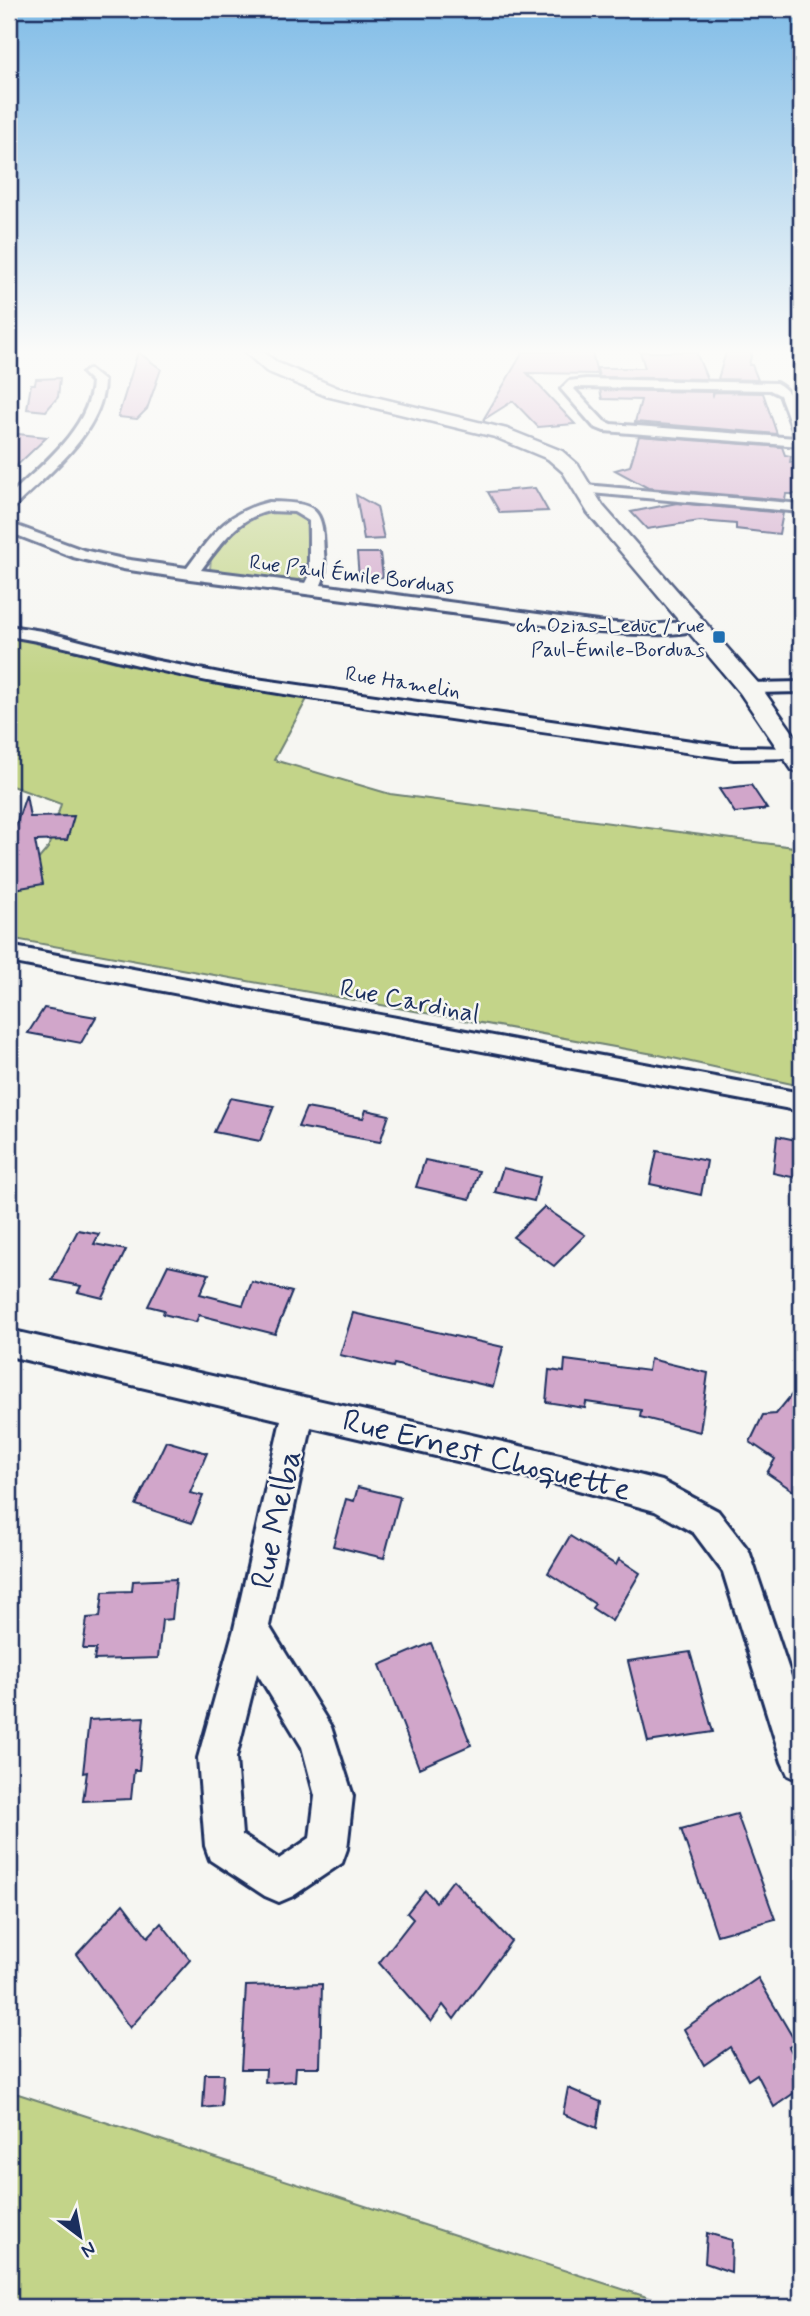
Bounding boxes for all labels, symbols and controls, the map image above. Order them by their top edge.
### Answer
street label: Rue Paul Émile Borduas [248,549,456,601]
place label: ch. Ozias-Leduc / rue Paul-Émile-Borduas [516,612,705,664]
marker: ch. Ozias-Leduc / rue Paul-Émile-Borduas [711,629,727,645]
street label: Rue Hamelin [343,660,462,706]
street label: Rue Cardinal [337,972,482,1032]
street label: Rue Ernest Choquette [338,1400,635,1512]
street label: Rue Melba [242,1446,312,1593]
north arrow [46,2200,116,2270]
text: N [76,2235,100,2263]

